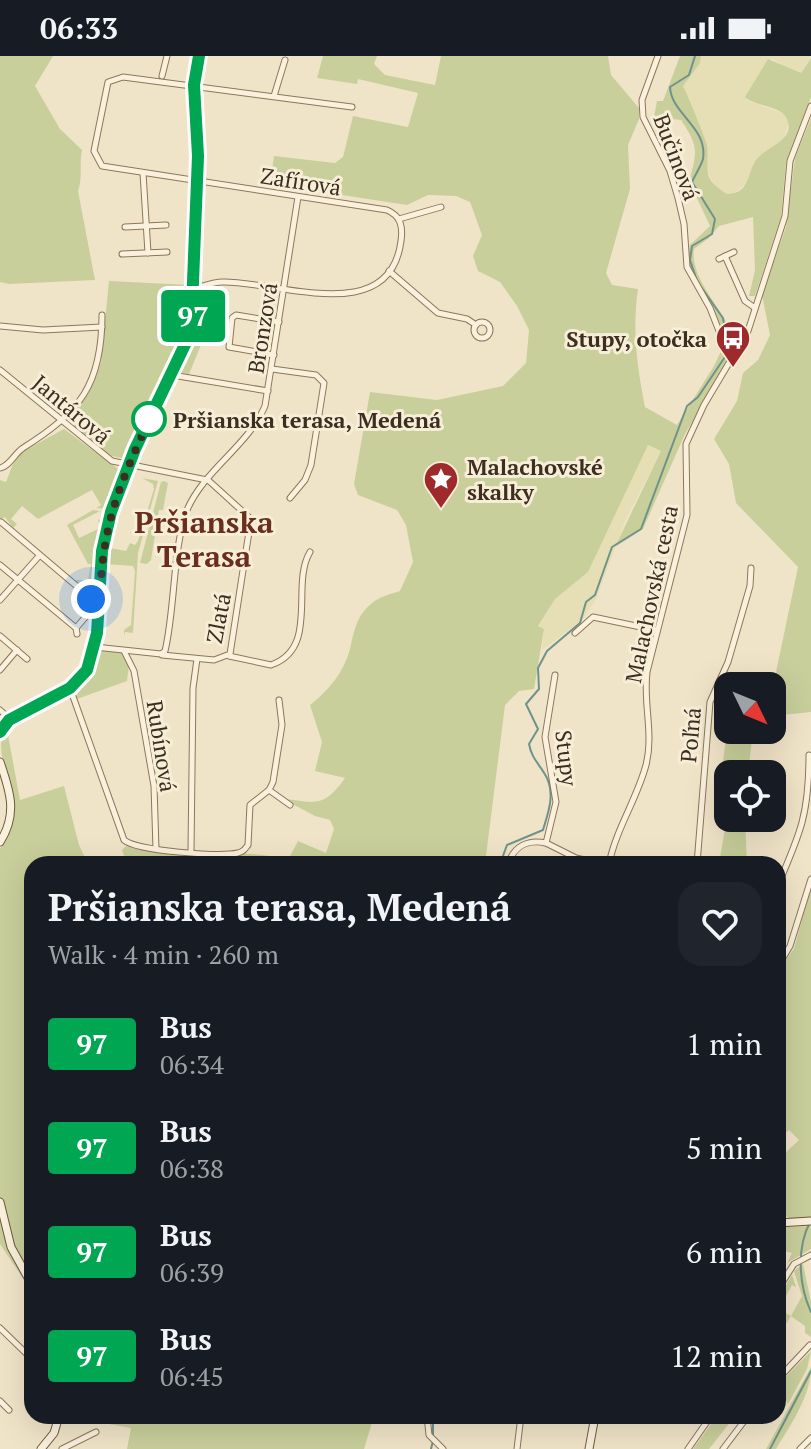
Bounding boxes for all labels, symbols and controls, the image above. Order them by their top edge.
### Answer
text: 06:33 [40,8,118,48]
street label: Bučinová [647,110,707,204]
street label: Zafírová [259,160,343,202]
street label: Bronzová [241,280,283,376]
line badge: 97 [157,290,229,342]
text: 97 [177,297,209,334]
bus stop icon: Stupy, otočka [714,319,752,369]
place label: Stupy, otočka [566,324,707,353]
street label: Jantárová [27,368,117,450]
marker: Pršianska terasa, Medená [132,402,166,436]
place label: Pršianska terasa, Medená [173,405,441,434]
place label: Malachovské skalky [467,452,603,506]
place icon: Malachovské skalky [422,460,460,510]
district label: Pršianska Terasa [134,502,274,576]
street label: Malachovská cesta [618,502,684,686]
your location [71,579,111,619]
street label: Zlatá [199,590,237,646]
north arrow [714,672,786,744]
map controls [714,672,786,832]
street label: Rubínová [140,698,184,794]
street label: Poľná [673,706,707,764]
street label: Stupy [549,729,585,788]
button: locate [714,760,786,832]
text: Pršianska terasa, Medená [48,882,511,932]
button: heart [678,882,762,966]
text: Walk · 4 min · 260 m [48,937,279,971]
text: Bus [160,1007,212,1047]
text: 1 min [686,1024,762,1064]
text: 97 [76,1025,108,1062]
text: 06:34 [160,1047,224,1081]
text: Bus [160,1111,212,1151]
text: 5 min [686,1128,762,1168]
text: 97 [76,1129,108,1166]
text: 06:38 [160,1151,224,1185]
text: Bus [160,1215,212,1255]
text: 6 min [686,1232,762,1272]
text: 97 [76,1233,108,1270]
text: 06:39 [160,1255,224,1289]
text: Bus [160,1319,212,1359]
text: 12 min [670,1336,762,1376]
text: 97 [76,1337,108,1374]
text: 06:45 [160,1359,224,1393]

